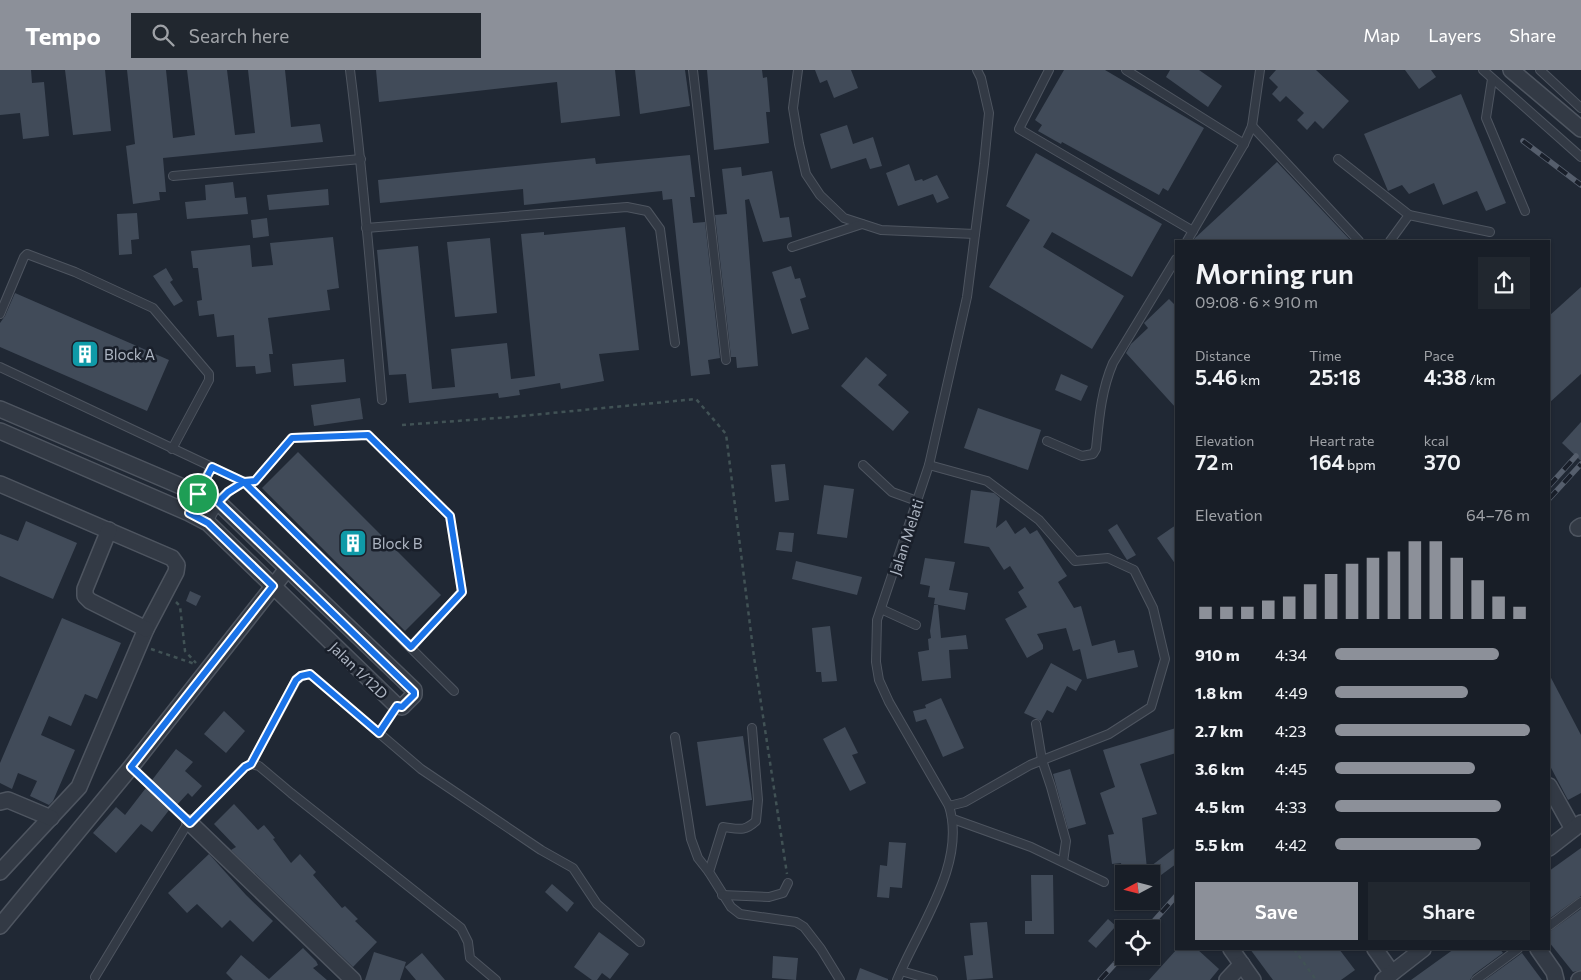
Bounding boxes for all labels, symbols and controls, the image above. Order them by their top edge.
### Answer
search box [131,13,481,58]
text: Tempo [25,21,101,50]
icon: search [149,21,177,49]
text: Search here [189,24,289,47]
text: Map [1363,24,1400,46]
text: Layers [1428,24,1481,46]
text: Share [1509,24,1556,46]
text: Morning run [1195,256,1354,290]
button: share [1478,257,1530,309]
text: 09:08 · 6 × 910 m [1195,292,1318,311]
building icon: Block A [70,339,100,369]
place label: Block A [104,345,155,363]
text: Distance [1195,347,1251,364]
text: Time [1309,347,1342,364]
text: Pace [1424,347,1454,364]
text: 5.46 [1195,364,1238,389]
text: 25:18 [1309,364,1361,389]
text: 4:38 [1424,364,1467,389]
text: km [1238,371,1260,388]
text: /km [1467,371,1496,388]
text: Elevation [1195,432,1254,449]
text: Heart rate [1309,432,1374,449]
text: kcal [1424,432,1449,449]
text: 72 [1195,449,1218,474]
text: 164 [1309,449,1344,474]
text: 370 [1424,449,1461,474]
text: m [1218,456,1233,473]
text: bpm [1344,456,1376,473]
pin [177,473,219,515]
icon: arrive [184,480,212,508]
street label: Jalan Melati [885,497,927,577]
text: Elevation [1195,505,1263,524]
text: 64–76 m [1466,505,1530,524]
building icon: Block B [338,528,368,558]
place label: Block B [372,534,423,552]
street label: Jalan 1/12D [326,638,392,702]
text: 910 m [1195,645,1240,664]
text: 4:34 [1275,645,1307,664]
text: 1.8 km [1195,683,1242,702]
text: 4:49 [1275,683,1308,702]
text: 2.7 km [1195,721,1243,740]
text: 4:23 [1275,721,1306,740]
text: 3.6 km [1195,759,1244,778]
text: 4:45 [1275,759,1307,778]
text: 4.5 km [1195,797,1245,816]
text: 4:33 [1275,797,1307,816]
text: 5.5 km [1195,835,1244,854]
text: 4:42 [1275,835,1307,854]
north arrow [1115,865,1160,910]
map controls [1115,865,1160,965]
button: Save [1195,882,1358,940]
button: Share [1368,882,1530,940]
button: locate [1115,920,1160,965]

